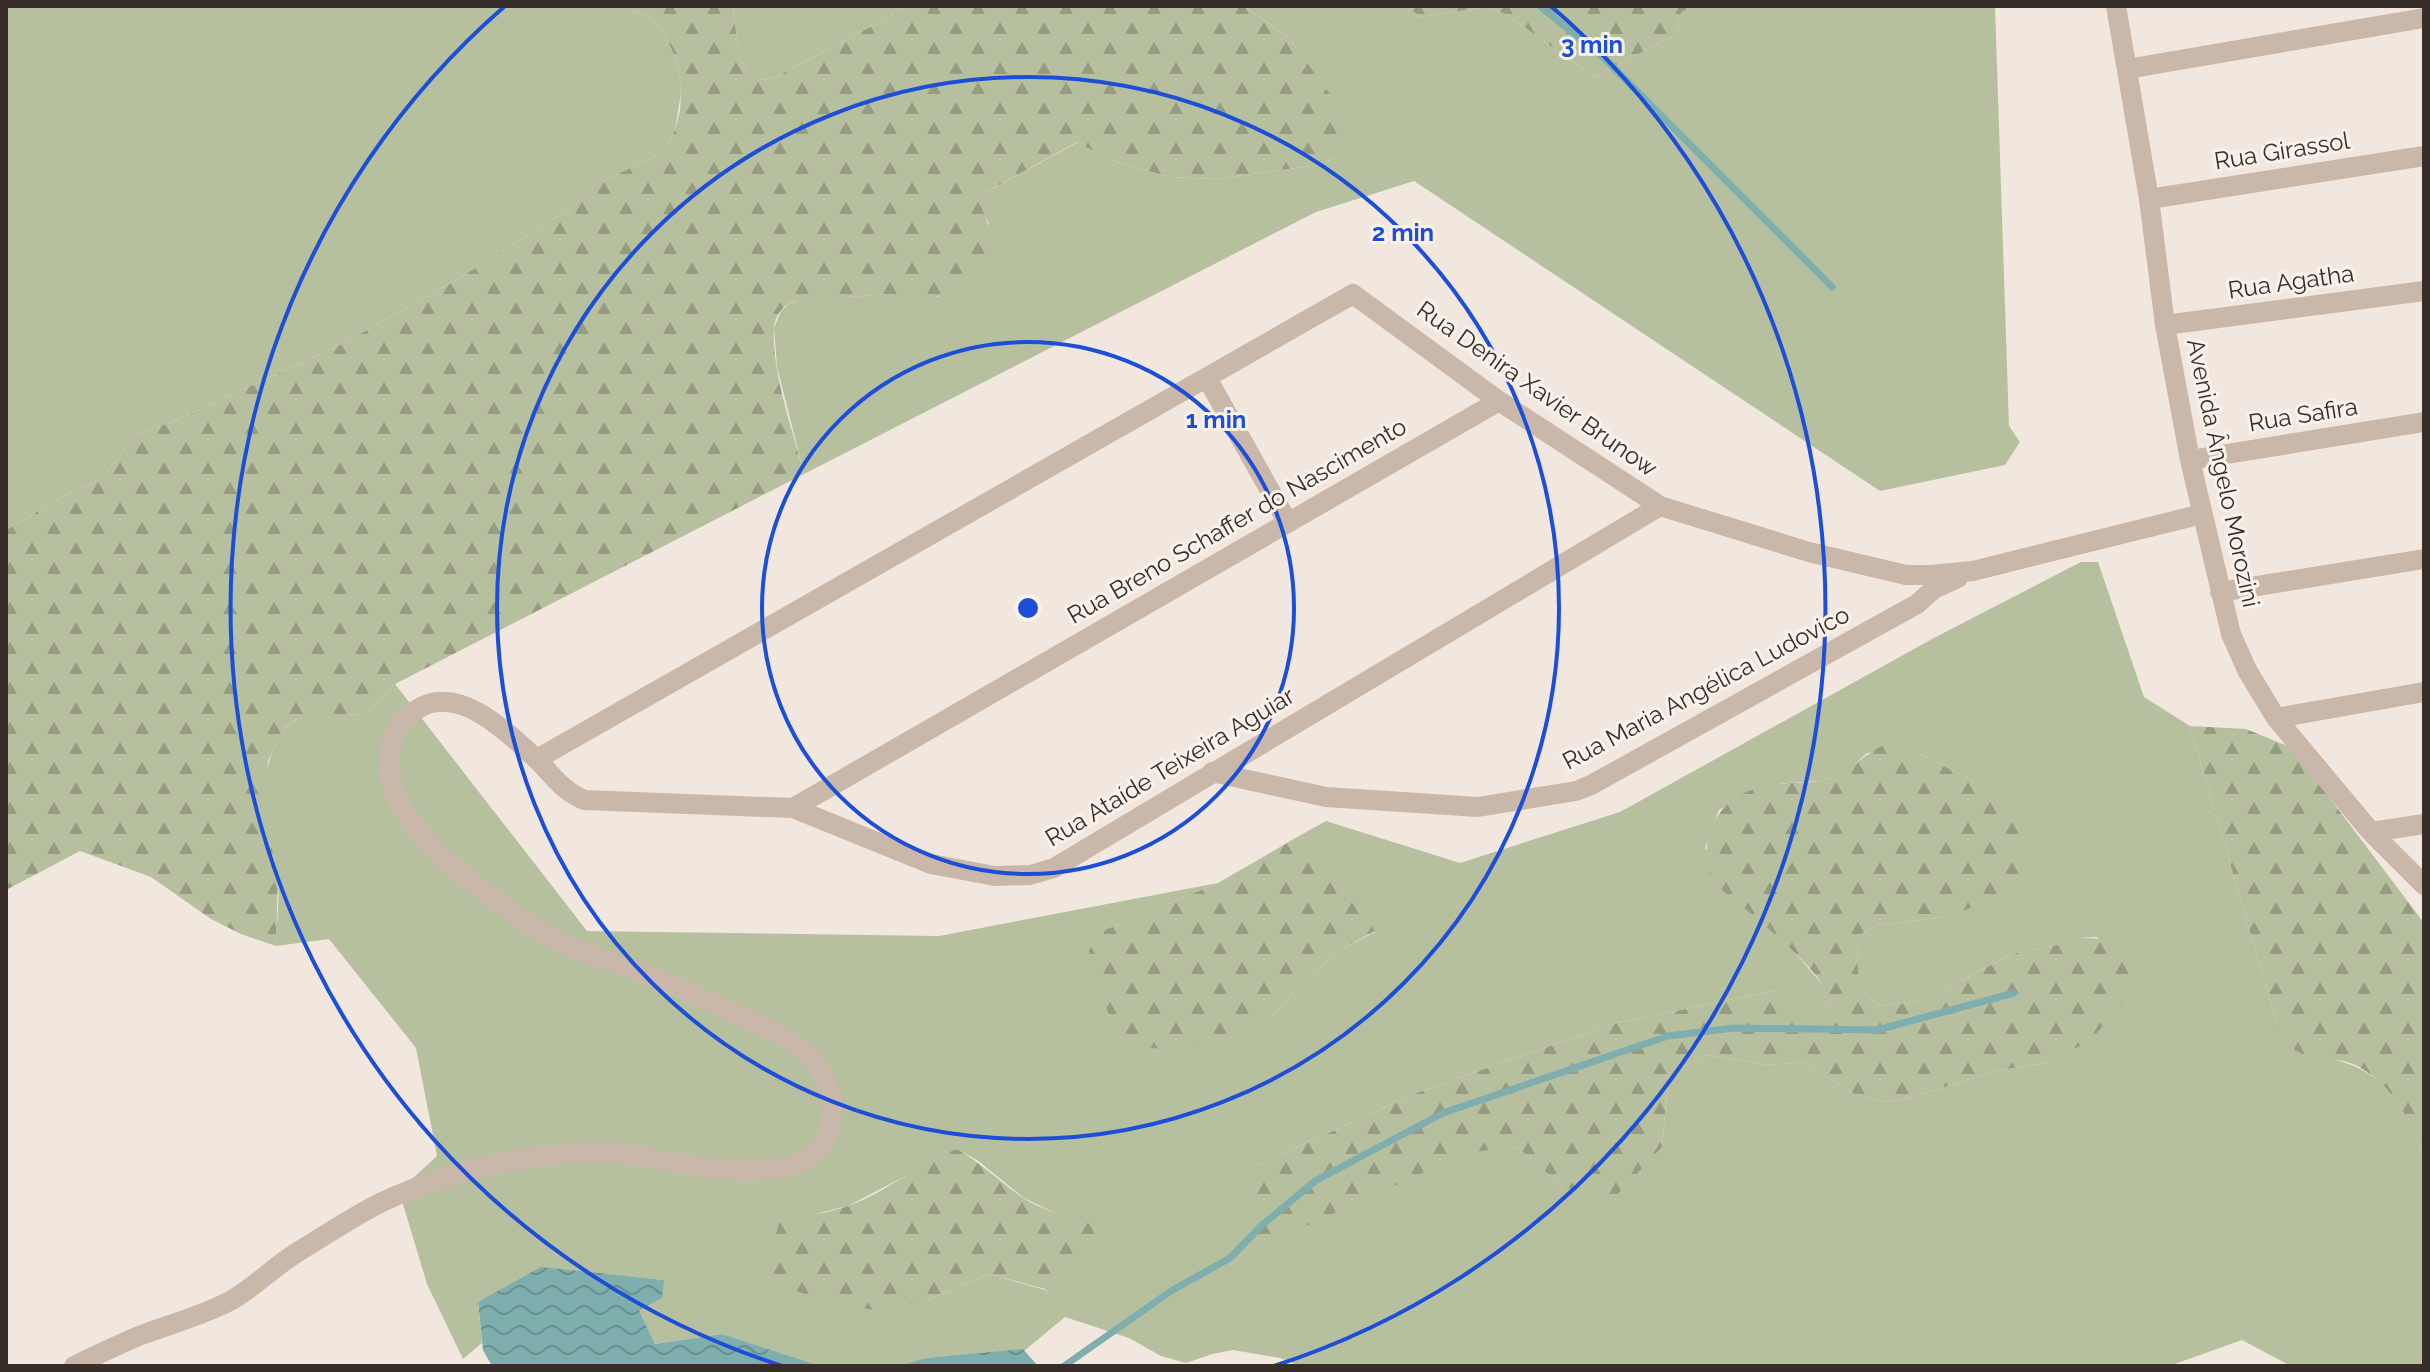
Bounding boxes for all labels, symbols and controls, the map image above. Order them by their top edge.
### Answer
text: 3 min [1561,30,1623,59]
street label: Rua Girassol [2212,125,2352,176]
text: 2 min [1372,218,1434,247]
street label: Rua Agatha [2226,258,2356,305]
street label: Rua Denira Xavier Brunow [1412,295,1663,483]
street label: Avenida Ângelo Morozini [2181,336,2266,610]
street label: Rua Safira [2246,392,2360,437]
text: 1 min [1186,405,1246,434]
street label: Rua Breno Schaffer do Nascimento [1062,411,1411,630]
centre of rings [1014,594,1042,622]
street label: Rua Maria Angélica Ludovico [1557,599,1854,776]
street label: Rua Ataíde Teixeira Aguiar [1040,680,1300,852]

